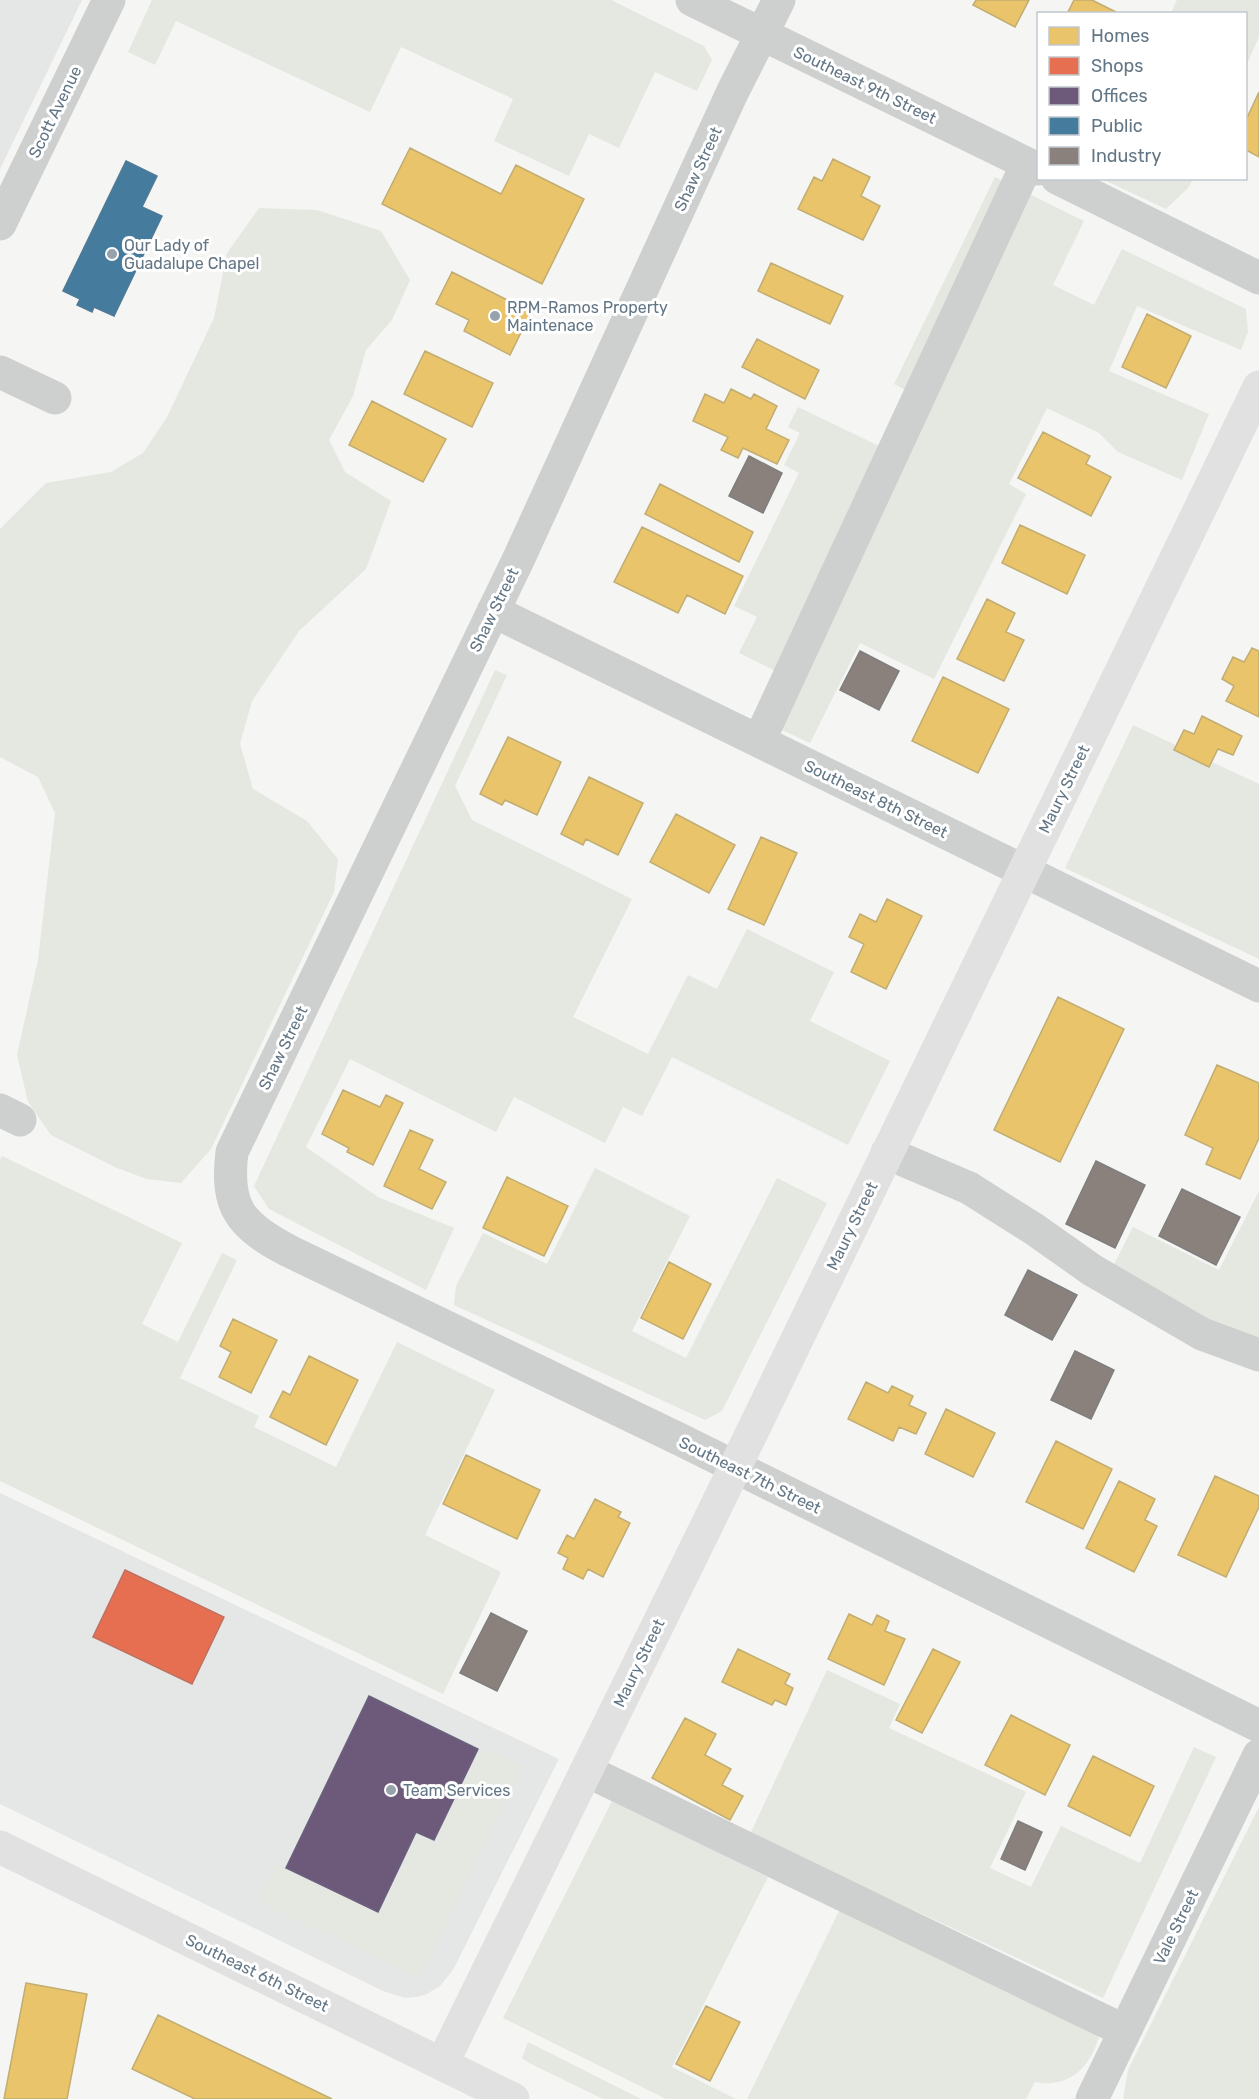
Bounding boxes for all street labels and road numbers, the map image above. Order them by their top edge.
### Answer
street label: Southeast 9th Street [790,42,940,128]
street label: Scott Avenue [25,63,85,161]
street label: Shaw Street [670,124,726,214]
street label: Shaw Street [465,565,523,655]
street label: Maury Street [1034,742,1094,836]
street label: Southeast 8th Street [801,756,951,842]
street label: Shaw Street [254,1003,312,1093]
street label: Maury Street [822,1179,882,1273]
street label: Southeast 7th Street [676,1432,824,1518]
street label: Maury Street [609,1616,669,1710]
street label: Vale Street [1150,1886,1202,1968]
street label: Southeast 6th Street [182,1930,332,2016]

